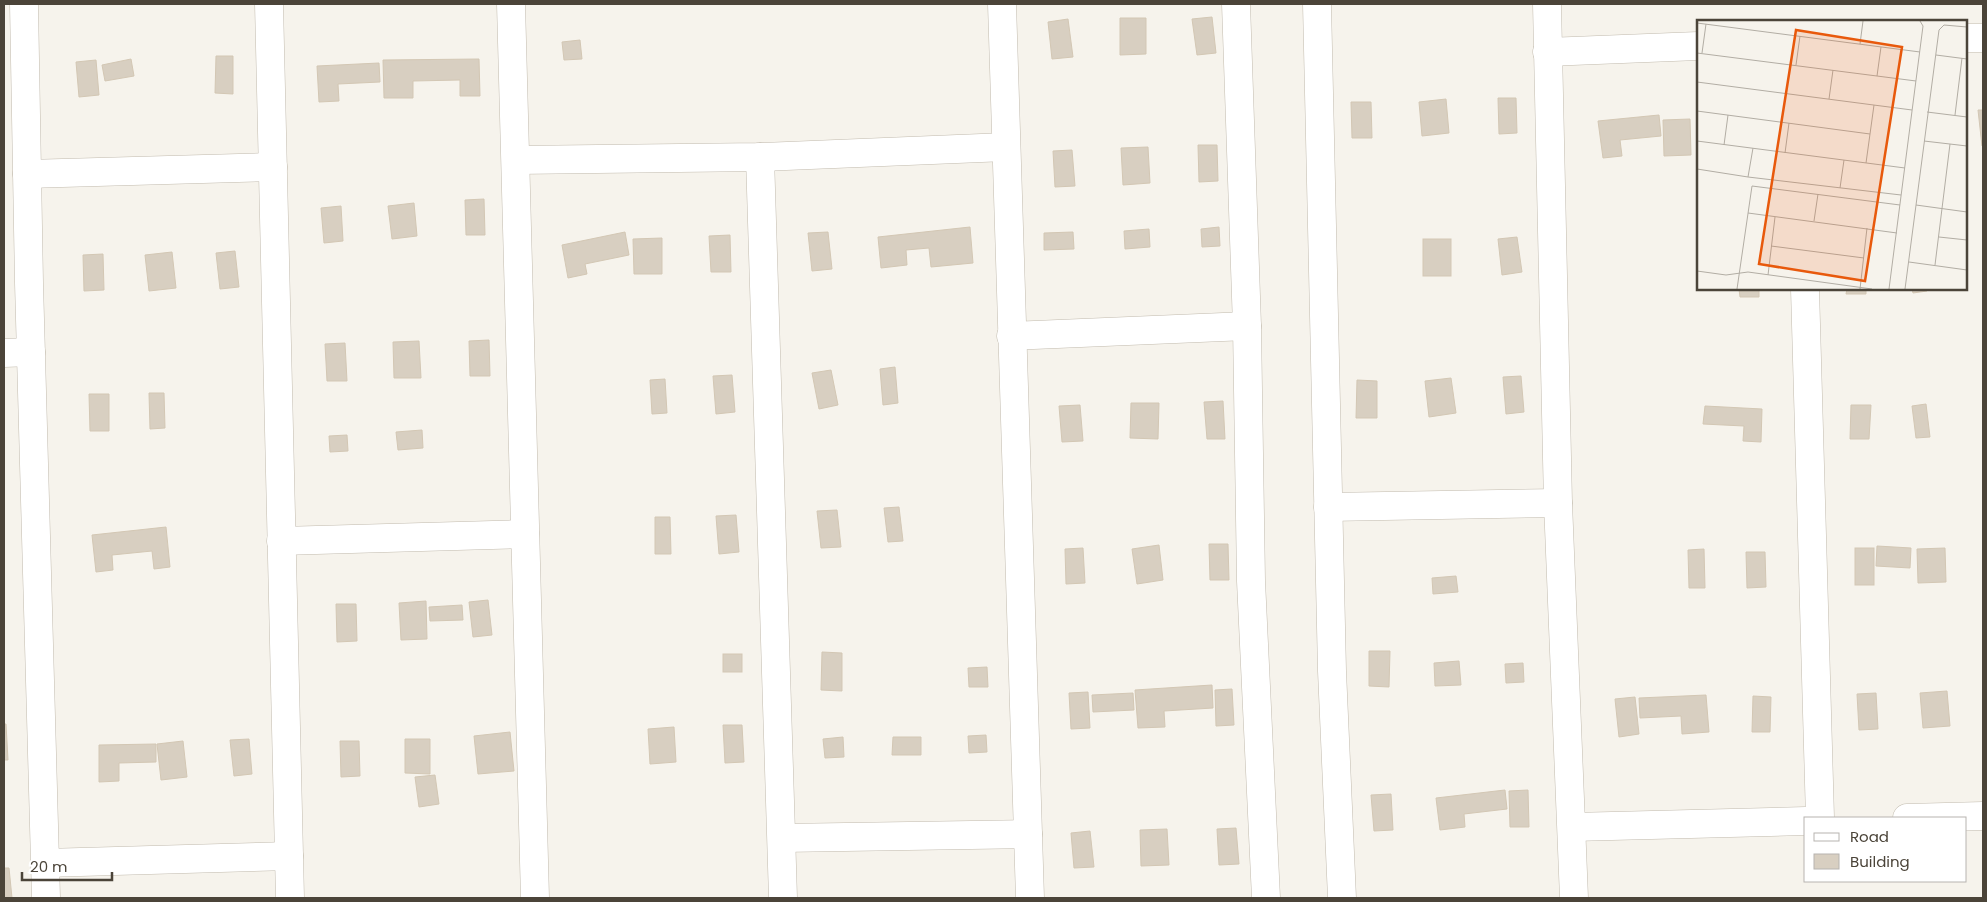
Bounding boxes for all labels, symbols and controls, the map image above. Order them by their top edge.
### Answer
inset map [1697,20,1967,290]
legend [1804,817,1967,882]
text: Road [1850,826,1889,847]
scale bar [22,850,112,882]
text: Building [1850,851,1910,872]
text: 20 m [30,856,68,877]

